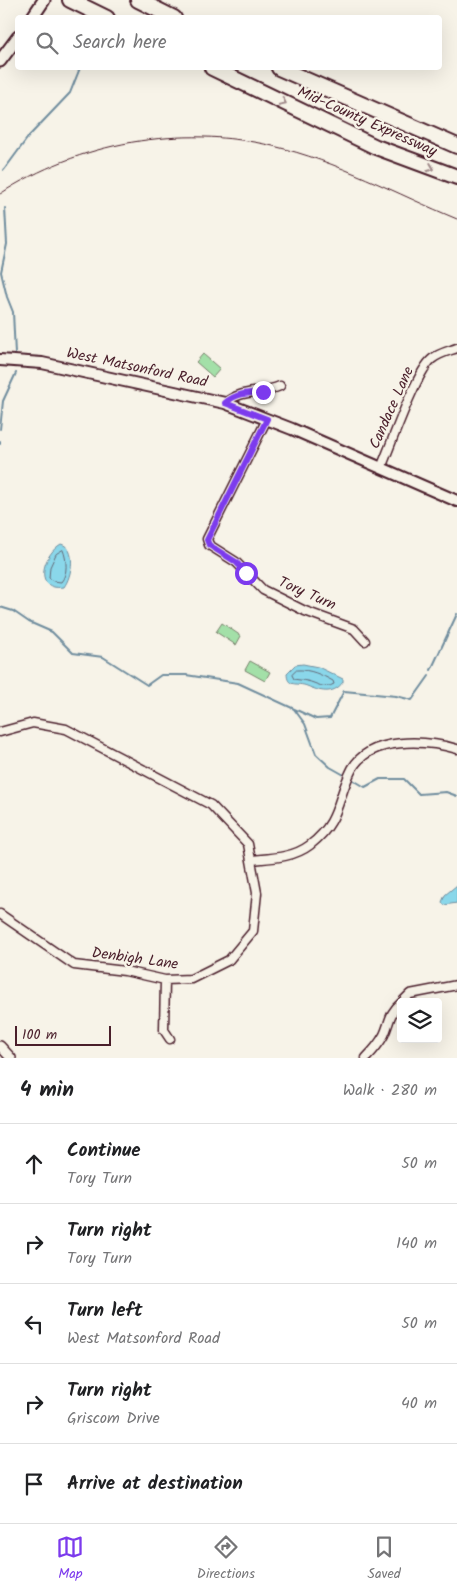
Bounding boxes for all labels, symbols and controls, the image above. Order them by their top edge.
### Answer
search box [15,15,442,70]
text: Search here [73,28,167,58]
icon: search [33,29,61,57]
street label: Mid-County Expressway [293,80,442,164]
one-way arrow [278,96,287,106]
one-way arrow [426,162,435,172]
street label: West Matsonford Road [64,341,210,395]
street label: Candace Lane [363,363,421,453]
route end [252,381,275,404]
route start [235,562,258,585]
street label: Tory Turn [274,571,340,617]
street label: Denbigh Lane [90,941,180,977]
map controls [397,998,442,1043]
button: layers [397,998,442,1043]
scale bar [15,1023,111,1046]
text: 100 m [22,1024,57,1046]
text: 4 min [20,1074,74,1107]
text: Walk · 280 m [343,1078,437,1103]
text: Continue [67,1136,140,1166]
icon: ahead [20,1150,48,1178]
text: 50 m [401,1151,437,1176]
text: Tory Turn [67,1166,132,1191]
text: Turn right [67,1216,152,1246]
icon: right [20,1230,48,1258]
text: 140 m [396,1231,437,1256]
text: Tory Turn [67,1246,132,1271]
text: Turn left [67,1296,142,1326]
icon: left [20,1310,48,1338]
text: 50 m [401,1311,437,1336]
text: West Matsonford Road [67,1326,220,1351]
text: Turn right [67,1376,152,1406]
icon: right [20,1390,48,1418]
text: 40 m [401,1391,437,1416]
text: Griscom Drive [67,1406,160,1431]
text: Arrive at destination [67,1469,243,1499]
icon: arrive [20,1470,48,1498]
tab: Map [56,1533,84,1585]
tab: Directions [197,1533,255,1585]
tab: Saved [367,1533,401,1585]

